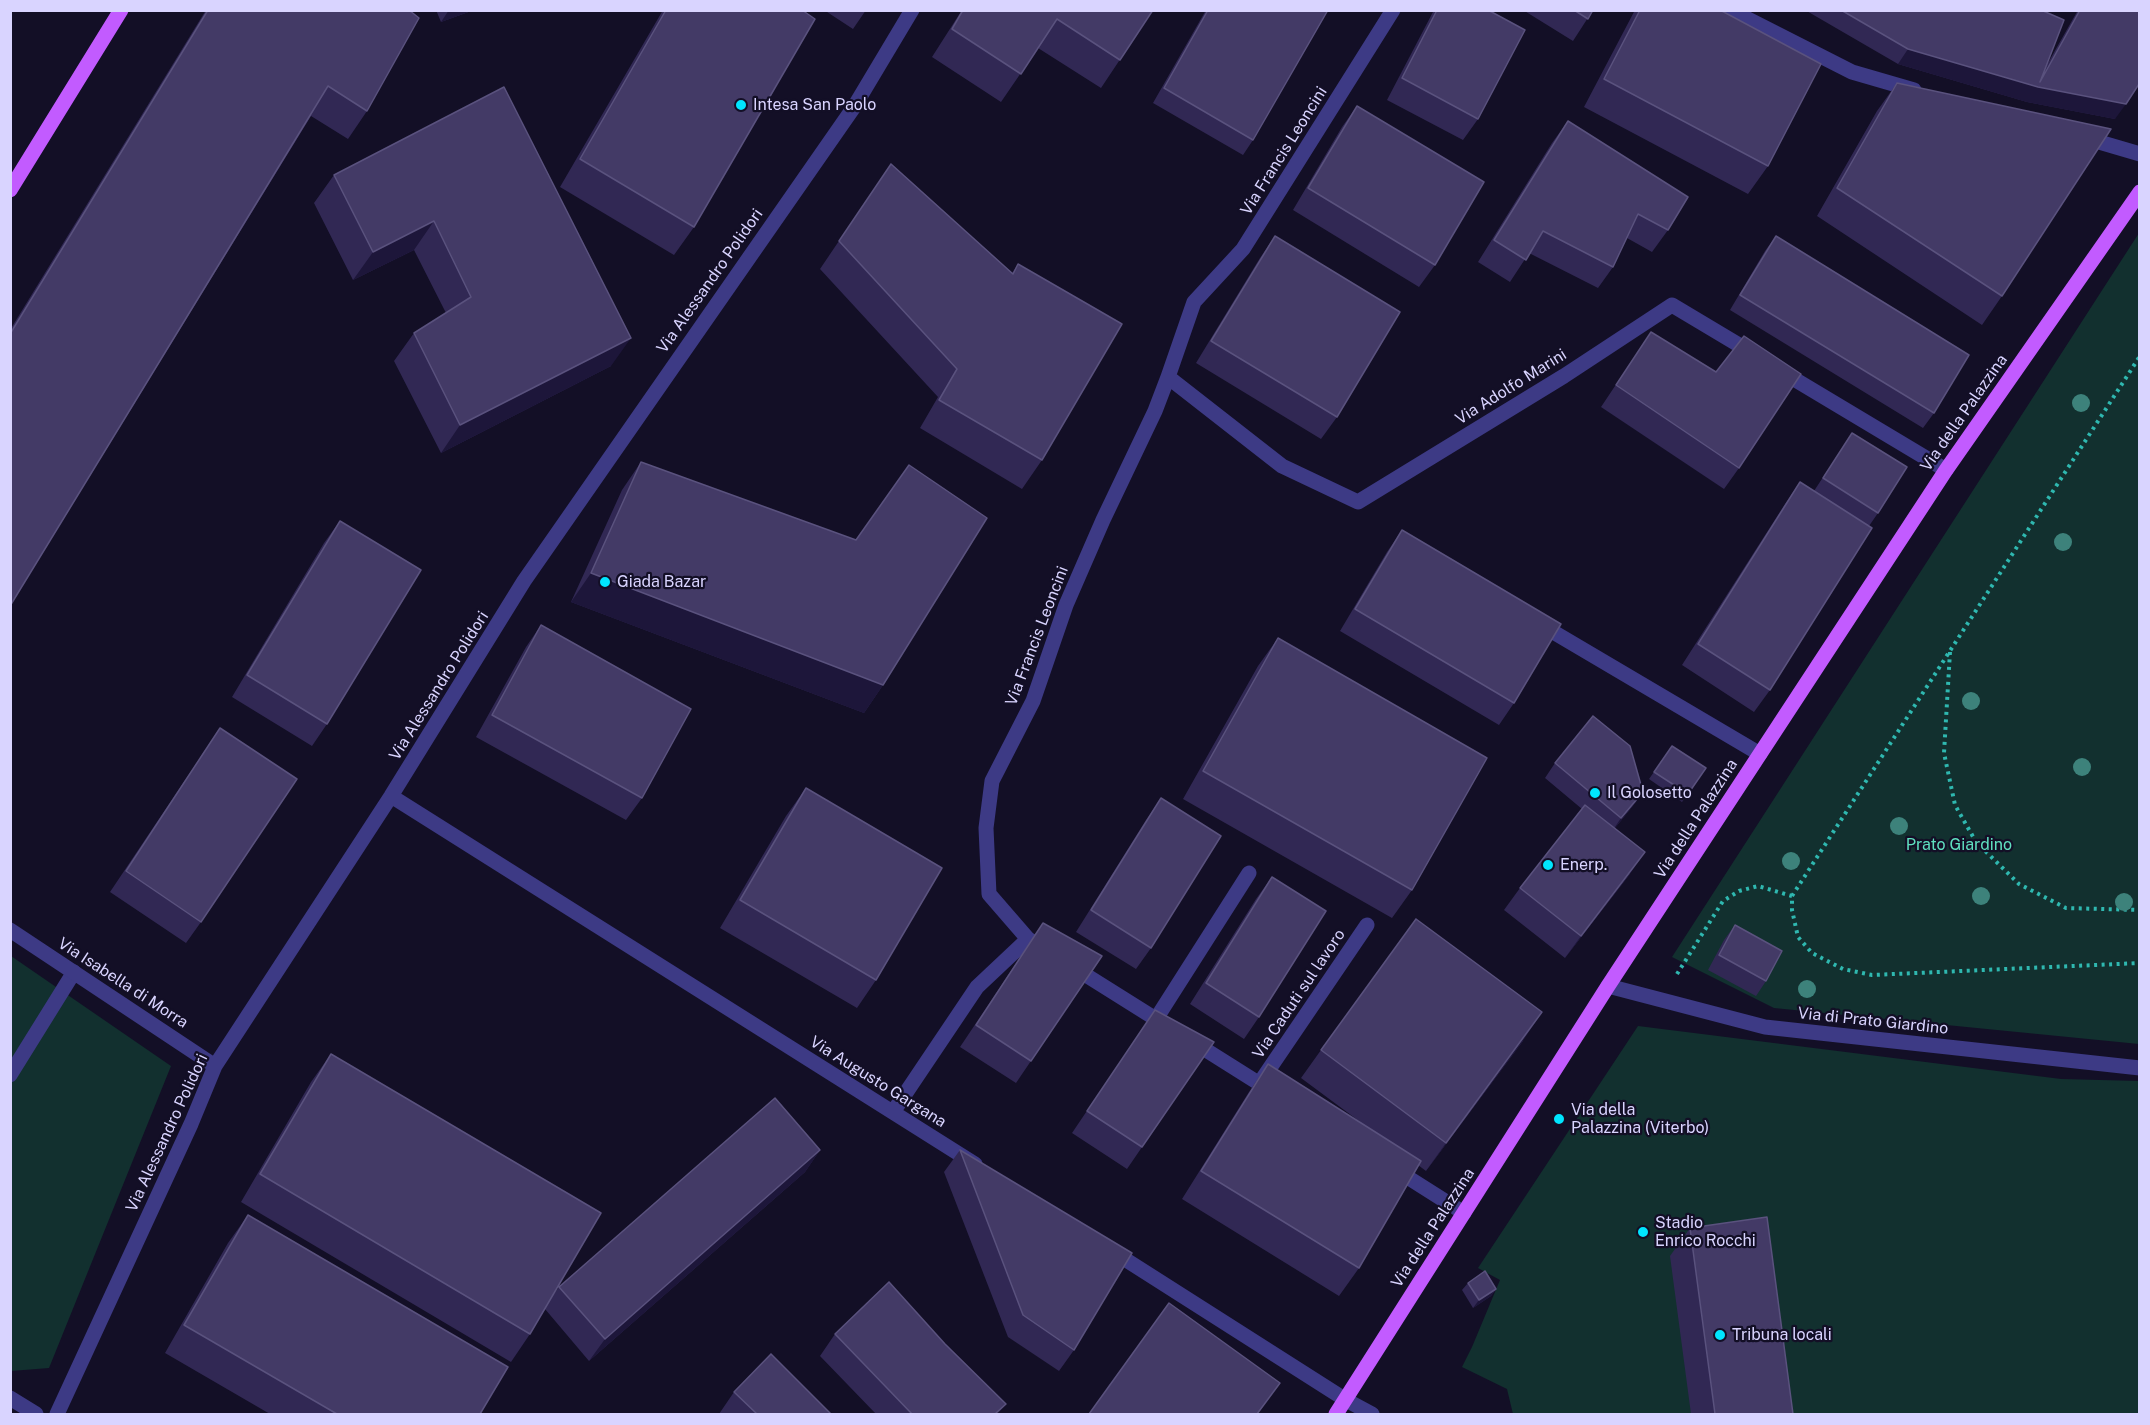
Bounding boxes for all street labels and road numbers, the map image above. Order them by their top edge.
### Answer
street label: Via Francis Leoncini [1237,83,1331,219]
street label: Via Alessandro Polidori [653,205,767,357]
street label: Via Adolfo Marini [1452,345,1570,429]
street label: Via della Palazzina [1916,351,2012,475]
street label: Via Francis Leoncini [1002,564,1072,708]
street label: Via Alessandro Polidori [385,608,493,764]
street label: Via della Palazzina [1650,756,1742,882]
street label: Via Caduti sul lavoro [1249,926,1349,1062]
street label: Via Isabella di Morra [54,934,192,1032]
street label: Via di Prato Giardino [1797,1004,1949,1038]
street label: Via Augusto Gargana [806,1032,950,1132]
street label: Via Alessandro Polidori [122,1051,212,1215]
street label: Via della Palazzina [1387,1165,1479,1291]

